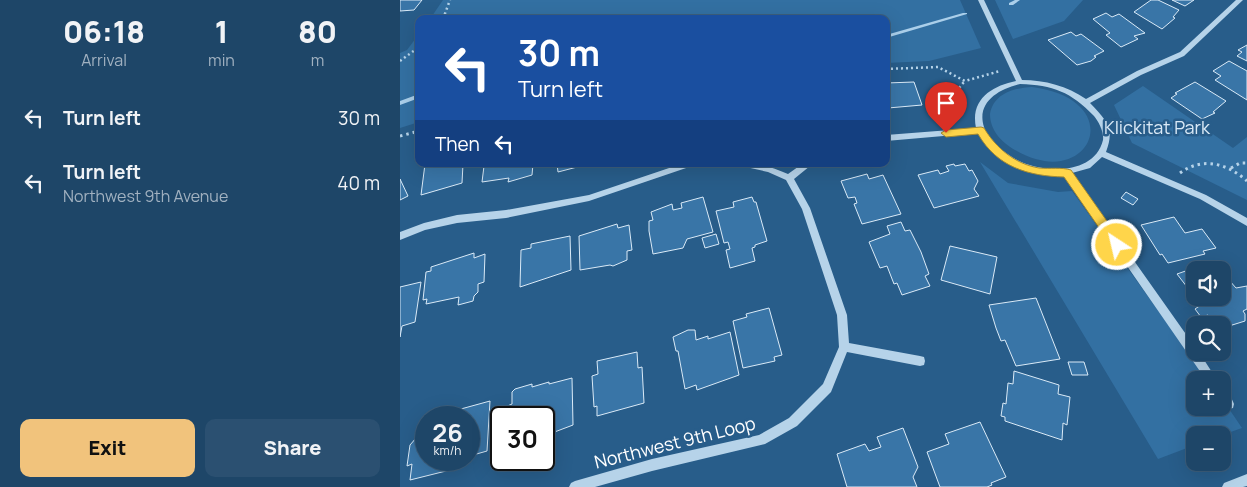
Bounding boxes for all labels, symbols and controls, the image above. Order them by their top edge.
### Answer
text: 06:18 [63,11,145,52]
text: 1 [215,11,228,52]
text: 80 [298,11,337,52]
text: 30 m [518,29,600,77]
icon: left [435,35,500,100]
text: Arrival [81,49,127,71]
text: min [208,49,235,71]
text: m [311,49,324,71]
text: Turn left [518,74,603,104]
pin [925,82,967,133]
icon: arrive [932,89,960,117]
icon: left [20,104,48,132]
text: Turn left [63,105,141,131]
text: 30 m [338,105,380,131]
park label: Klickitat Park [1104,115,1211,139]
icon: left [490,130,518,158]
text: Then [435,131,480,157]
text: Turn left [63,159,141,185]
icon: left [20,169,48,197]
text: 40 m [337,170,380,196]
text: Northwest 9th Avenue [63,185,228,207]
position arrow [1090,218,1142,270]
map controls [1186,261,1231,471]
button: sound [1186,261,1231,306]
button: search [1186,316,1231,361]
button: + [1186,371,1231,416]
speed limit sign: 30 [490,406,555,471]
street label: Northwest 9th Loop [592,410,758,474]
text: 26 [432,415,463,450]
button: Exit [20,419,195,477]
button: Share [205,419,380,477]
button: − [1186,426,1231,471]
text: km/h [434,442,461,459]

